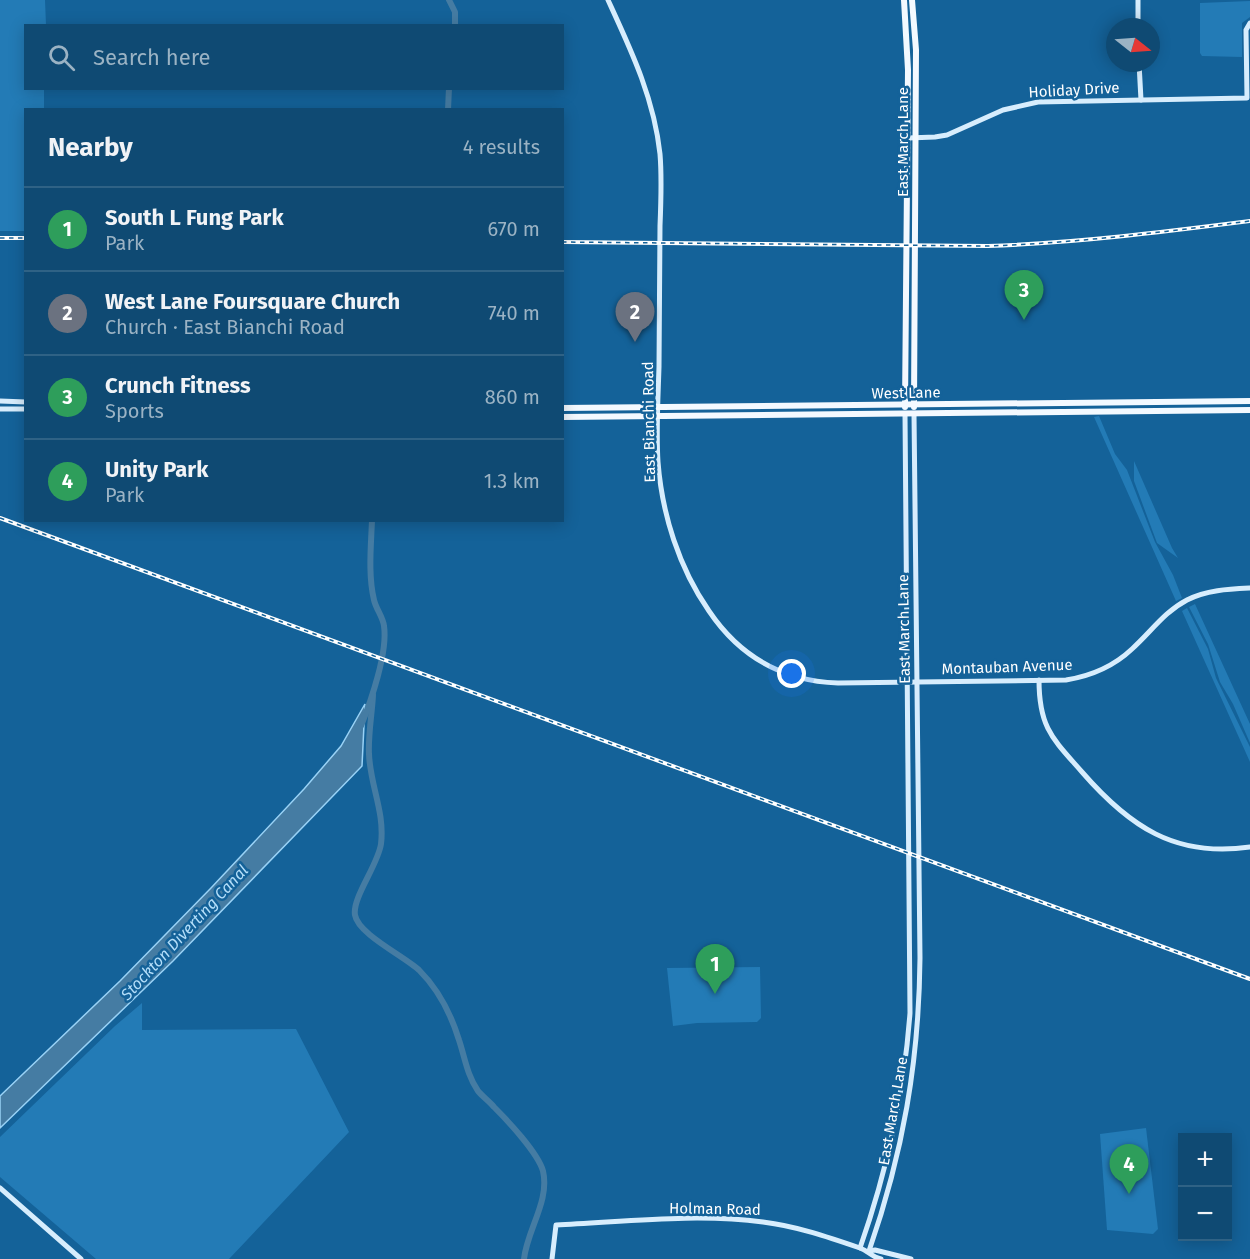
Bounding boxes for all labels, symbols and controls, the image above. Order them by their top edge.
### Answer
north arrow [1106,18,1160,72]
search box [24,24,564,90]
icon: search [45,41,78,74]
text: Search here [93,44,211,71]
street label: Holiday Drive [1028,79,1120,101]
street label: East March Lane [894,87,912,197]
text: Nearby [48,132,133,163]
text: 4 results [463,135,540,159]
text: South L Fung Park [105,204,284,231]
text: 1 [63,217,72,241]
text: 670 m [488,217,540,241]
text: Park [105,231,144,255]
pin: 3 [1004,270,1044,320]
text: West Lane Foursquare Church [105,288,400,315]
pin: 2 [616,292,654,342]
text: 2 [62,301,73,325]
text: 740 m [488,301,540,325]
text: Church · East Bianchi Road [105,315,345,339]
street label: East Bianchi Road [639,361,659,483]
text: Crunch Fitness [105,372,251,399]
street label: West Lane [871,383,941,403]
text: 3 [62,385,73,409]
text: 860 m [485,385,540,409]
text: Sports [105,399,164,423]
text: Unity Park [105,456,208,483]
text: 4 [62,469,73,493]
text: 1.3 km [484,469,540,493]
text: Park [105,483,144,507]
street label: East March Lane [894,574,914,684]
street label: Montauban Avenue [941,656,1073,678]
your location [777,659,806,688]
water label: Stockton Diverting Canal [116,861,252,1005]
pin: 1 [696,944,734,994]
street label: East March Lane [875,1055,911,1167]
map controls [1178,1133,1232,1241]
button: + [1178,1133,1232,1187]
pin: 4 [1110,1144,1148,1194]
button: − [1178,1187,1232,1241]
street label: Holman Road [669,1199,761,1219]

